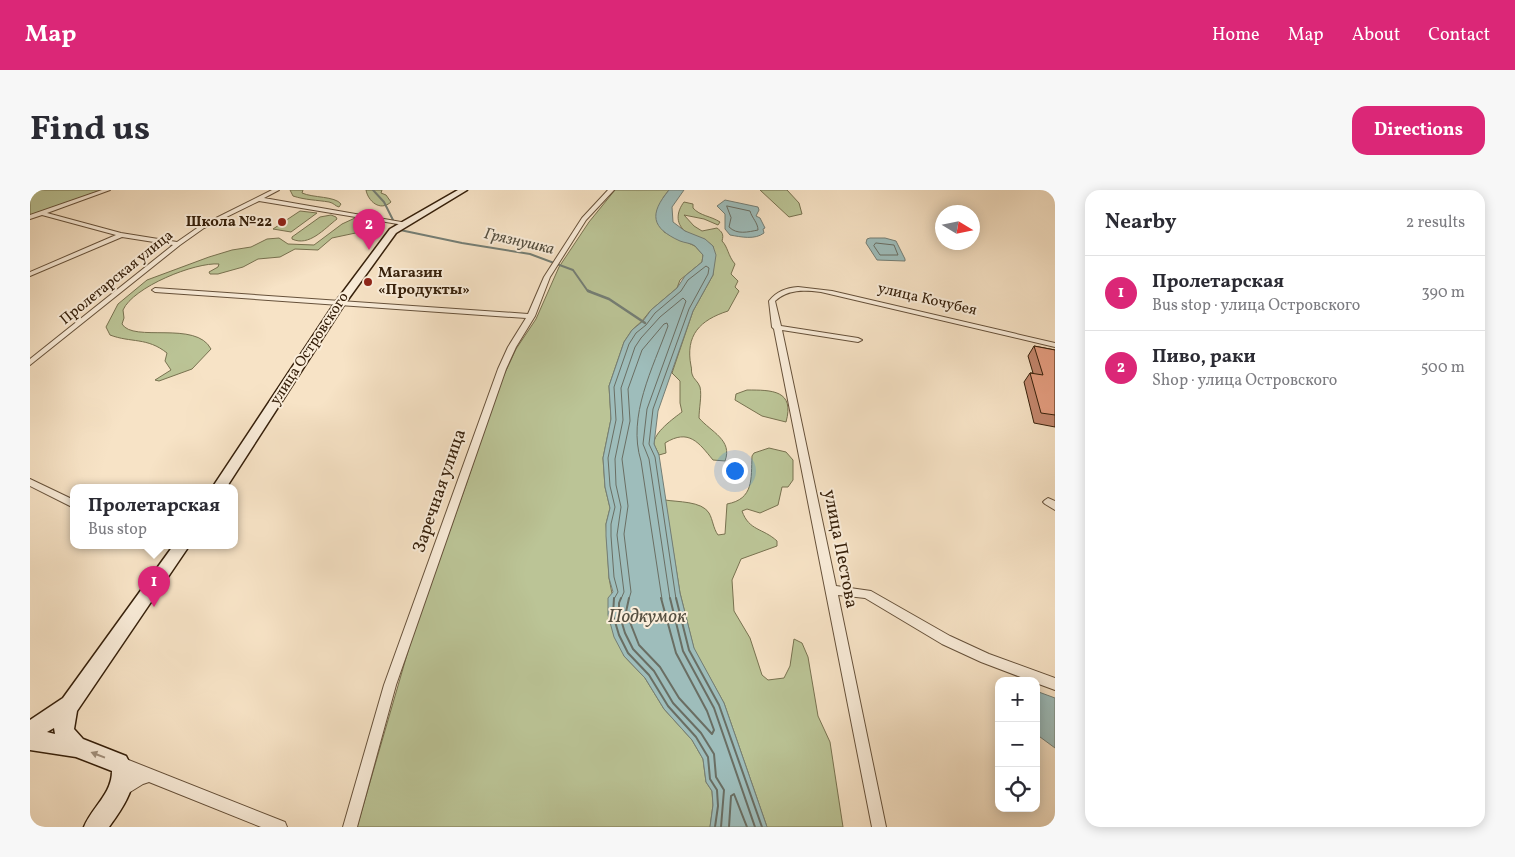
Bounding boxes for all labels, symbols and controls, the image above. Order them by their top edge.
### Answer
text: Map [25,18,76,52]
text: Home [1212,23,1260,48]
text: Map [1288,23,1324,48]
text: About [1352,23,1400,48]
text: Contact [1428,23,1490,48]
text: Find us [30,106,150,154]
button: Directions [1352,106,1485,155]
north arrow [935,205,980,250]
text: Nearby [1105,208,1176,237]
pin: 2 [353,209,385,250]
place label: Школа №22 [186,212,272,233]
text: 2 results [1406,212,1465,234]
marker: Школа №22 [276,216,288,228]
water label: Грязнушка [482,223,557,261]
street label: Пролетарская улица [56,226,178,330]
place label: Магазин «Продукты» [378,263,470,301]
text: Пролетарская [1152,269,1284,295]
marker: Магазин «Продукты» [362,276,374,288]
street label: улица Кочубея [875,278,979,322]
text: 1 [1118,282,1124,304]
text: 390 m [1422,282,1465,304]
street label: улица Островского [266,288,355,410]
text: Bus stop · улица Островского [1152,295,1360,317]
text: Пиво, раки [1152,344,1256,370]
text: 2 [1117,357,1125,379]
text: 500 m [1421,357,1465,379]
text: Shop · улица Островского [1152,370,1337,392]
street label: Заречная улица [407,426,473,556]
your location [722,458,748,484]
popup [70,484,238,549]
street label: улица Пестова [816,488,864,611]
text: Пролетарская [88,493,220,519]
text: Bus stop [88,519,147,541]
pin: 1 [138,566,170,607]
water label: Подкумок [608,604,687,630]
map controls [995,677,1040,812]
button: + [995,677,1040,722]
button: − [995,722,1040,767]
one-way arrow [90,751,105,759]
button: locate [995,767,1040,812]

